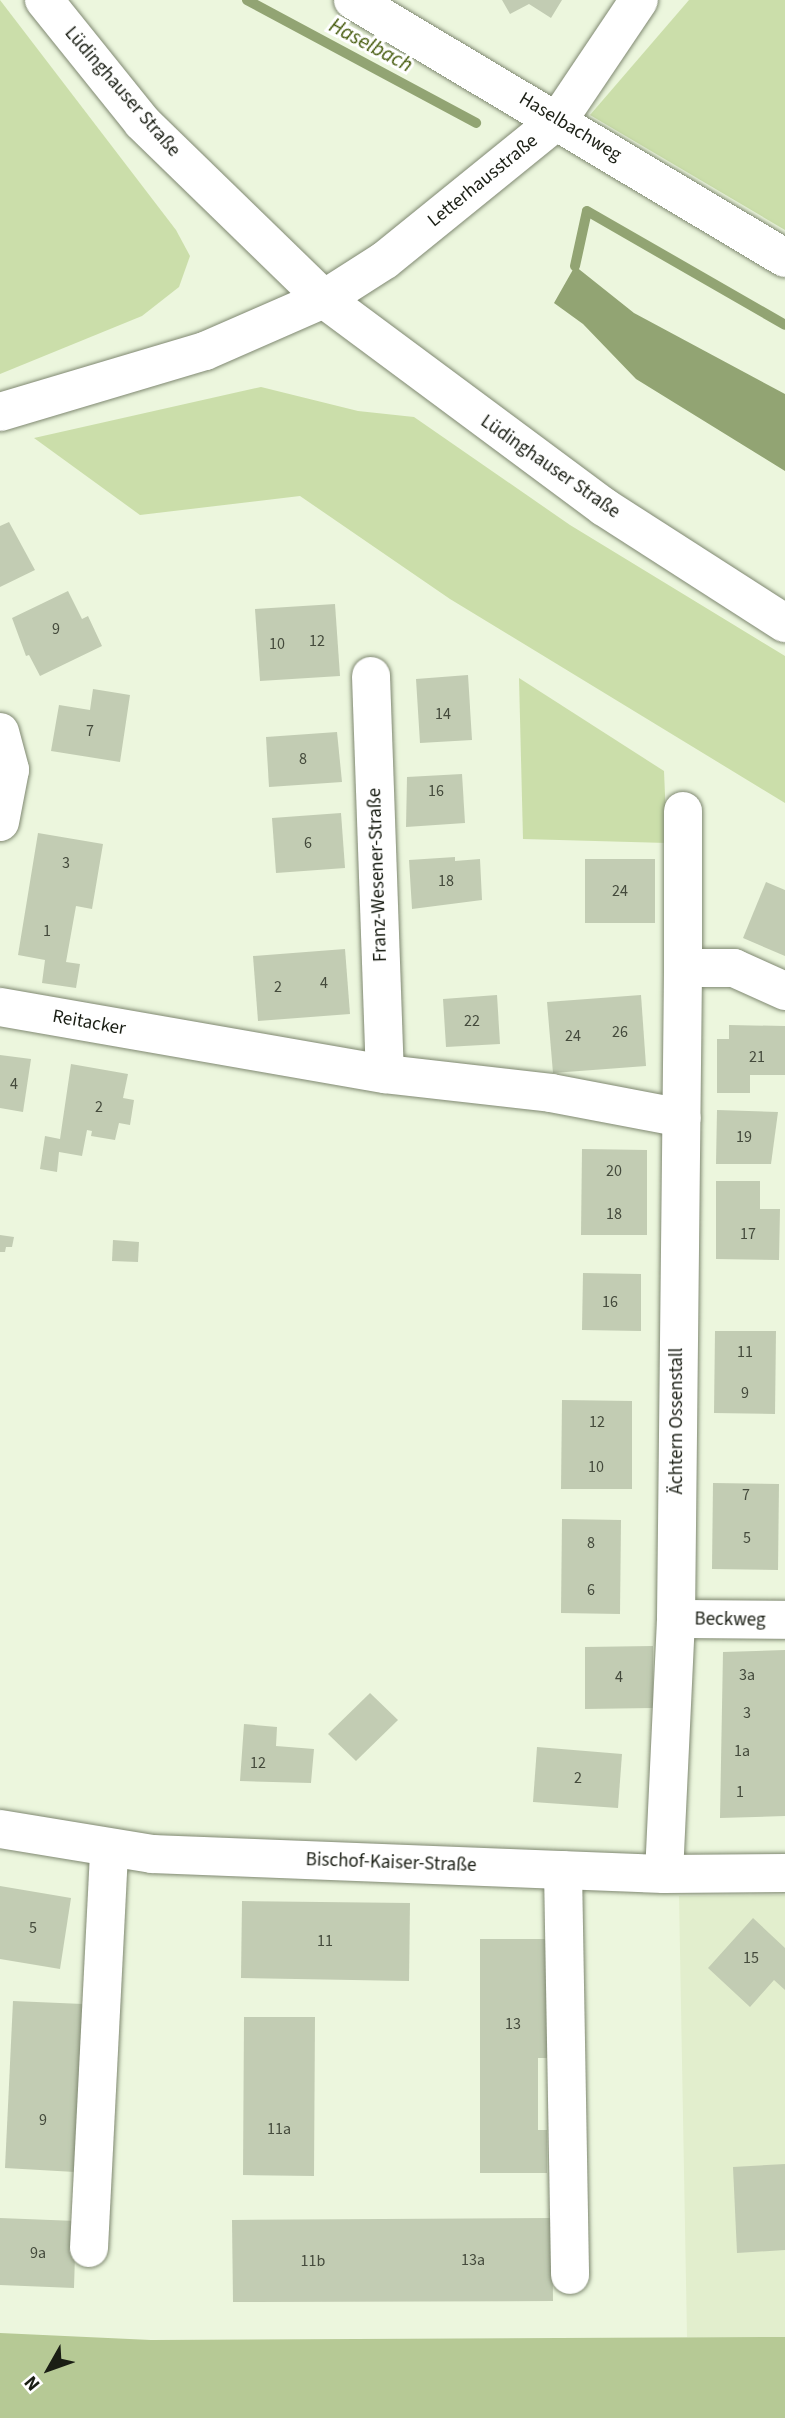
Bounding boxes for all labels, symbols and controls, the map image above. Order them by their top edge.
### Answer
water label: Haselbach [325,13,417,77]
street label: Lüdinghauser Straße [59,22,185,162]
street label: Haselbachweg [515,88,625,166]
street label: Letterhausstraße [423,130,543,232]
street label: Lüdinghauser Straße [476,410,624,524]
house number: 9 [52,619,60,639]
house number: 12 [309,631,325,651]
house number: 10 [269,634,285,654]
house number: 14 [435,704,451,724]
house number: 7 [86,721,94,741]
house number: 8 [299,749,307,769]
house number: 16 [428,781,444,801]
street label: Franz-Wesener-Straße [364,788,392,962]
house number: 6 [304,833,312,853]
house number: 3 [62,853,70,873]
house number: 18 [438,871,454,891]
house number: 24 [612,881,628,901]
house number: 1 [43,921,51,941]
house number: 4 [320,973,328,993]
house number: 2 [274,977,282,997]
street label: Reitacker [51,1005,127,1041]
house number: 22 [464,1011,480,1031]
house number: 26 [612,1022,628,1042]
house number: 24 [565,1026,581,1046]
house number: 21 [749,1047,765,1067]
house number: 4 [10,1074,18,1094]
house number: 2 [95,1097,103,1117]
house number: 19 [736,1127,752,1147]
house number: 20 [606,1161,622,1181]
house number: 18 [606,1204,622,1224]
house number: 17 [740,1224,756,1244]
house number: 16 [602,1292,618,1312]
house number: 11 [737,1342,753,1362]
street label: Ächtern Ossenstall [666,1348,688,1494]
house number: 9 [741,1383,749,1403]
house number: 12 [589,1412,605,1432]
house number: 10 [588,1457,604,1477]
house number: 7 [742,1485,750,1505]
house number: 5 [743,1528,751,1548]
house number: 8 [587,1533,595,1553]
house number: 6 [587,1580,595,1600]
street label: Beckweg [694,1608,766,1632]
house number: 3a [739,1665,755,1685]
house number: 4 [615,1667,623,1687]
house number: 3 [743,1703,751,1723]
house number: 1a [734,1741,750,1761]
house number: 12 [250,1753,266,1773]
house number: 2 [574,1768,582,1788]
house number: 1 [736,1782,744,1802]
street label: Bischof-Kaiser-Straße [305,1849,477,1877]
house number: 5 [29,1918,37,1938]
house number: 11 [317,1931,333,1951]
house number: 15 [743,1948,759,1968]
house number: 13 [505,2014,521,2034]
house number: 9 [39,2110,47,2130]
house number: 11a [267,2119,291,2139]
house number: 9a [30,2243,46,2263]
house number: 13a [461,2250,485,2270]
house number: 11b [301,2251,325,2271]
north arrow [14,2334,84,2404]
text: N [18,2369,47,2396]

